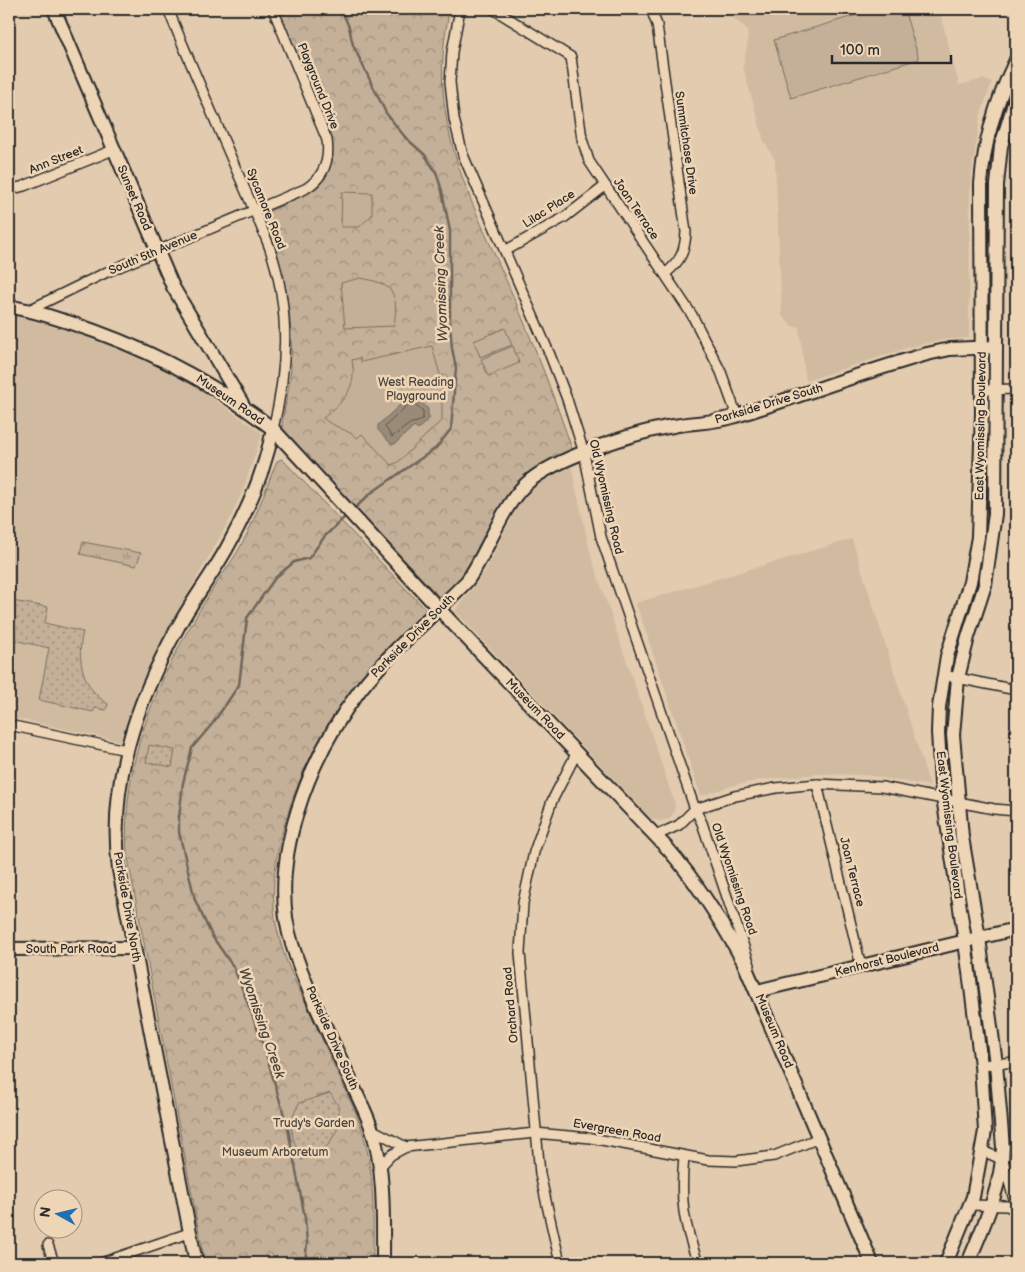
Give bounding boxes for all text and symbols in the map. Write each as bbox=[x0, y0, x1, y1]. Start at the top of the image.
scale bar bbox=[832, 32, 951, 64]
street label: Playground Drive bbox=[294, 41, 342, 131]
text: 100 m bbox=[840, 41, 880, 60]
street label: Summitchase Drive bbox=[671, 90, 701, 196]
street label: Ann Street bbox=[27, 142, 85, 178]
street label: Sunset Road bbox=[113, 163, 155, 233]
street label: Sycamore Road bbox=[243, 166, 289, 252]
street label: Joan Terrace bbox=[610, 175, 662, 243]
street label: Lilac Place bbox=[520, 187, 578, 231]
water label: Wyomissing Creek bbox=[430, 225, 452, 342]
street label: South 5th Avenue bbox=[106, 228, 200, 278]
street label: East Wyomissing Boulevard bbox=[972, 351, 990, 501]
street label: Museum Road bbox=[193, 372, 267, 428]
park label: West Reading Playground bbox=[378, 375, 454, 404]
street label: Parkside Drive South bbox=[713, 380, 825, 428]
street label: Old Wyomissing Road bbox=[585, 438, 627, 556]
street label: Parkside Drive South bbox=[368, 591, 458, 681]
street label: Museum Road bbox=[502, 675, 568, 743]
street label: East Wyomissing Boulevard bbox=[932, 750, 966, 900]
street label: Old Wyomissing Road bbox=[708, 821, 760, 937]
street label: Joan Terrace bbox=[836, 836, 868, 908]
street label: Parkside Drive North bbox=[110, 850, 144, 964]
street label: Kenhorst Boulevard bbox=[833, 940, 941, 980]
street label: South Park Road bbox=[26, 942, 116, 957]
water label: Wyomissing Creek bbox=[235, 965, 289, 1082]
street label: Orchard Road bbox=[500, 966, 522, 1044]
street label: Parkside Drive South bbox=[302, 984, 362, 1093]
street label: Museum Road bbox=[752, 992, 796, 1070]
park label: Trudy's Garden bbox=[273, 1116, 355, 1131]
street label: Evergreen Road bbox=[572, 1116, 662, 1146]
park label: Museum Arboretum bbox=[222, 1145, 328, 1160]
north arrow bbox=[32, 1190, 82, 1240]
text: N bbox=[36, 1206, 55, 1219]

